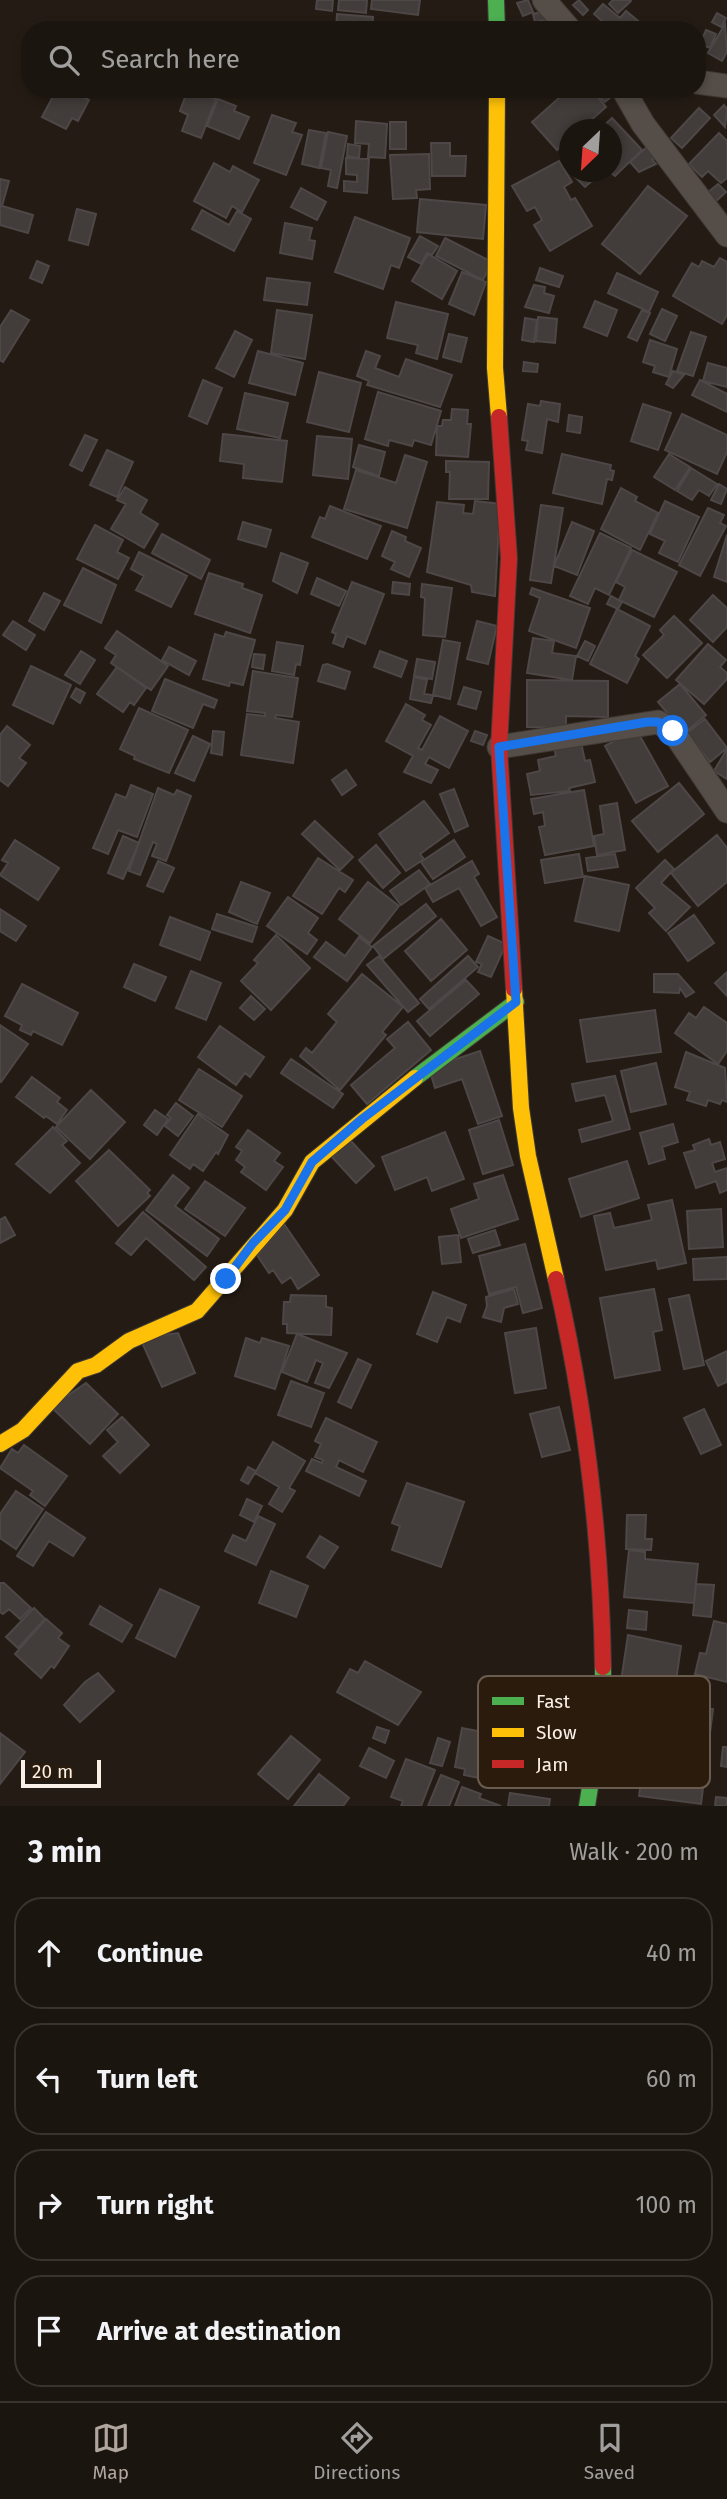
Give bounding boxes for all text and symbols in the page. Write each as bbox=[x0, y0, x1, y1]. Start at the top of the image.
search box bbox=[21, 21, 706, 98]
icon: search bbox=[45, 41, 83, 79]
text: Search here bbox=[101, 44, 240, 75]
north arrow bbox=[559, 119, 622, 182]
route start bbox=[657, 715, 688, 746]
route end bbox=[210, 1263, 241, 1294]
legend bbox=[478, 1676, 710, 1788]
text: Fast bbox=[536, 1690, 570, 1713]
text: Slow bbox=[536, 1721, 577, 1744]
text: Jam bbox=[536, 1753, 568, 1776]
scale bar bbox=[21, 1757, 102, 1789]
text: 20 m bbox=[32, 1760, 73, 1783]
text: 3 min bbox=[28, 1834, 102, 1870]
text: Walk · 200 m bbox=[569, 1838, 699, 1866]
icon: ahead bbox=[30, 1934, 68, 1972]
text: Continue bbox=[97, 1938, 203, 1969]
text: 40 m bbox=[646, 1939, 697, 1967]
icon: left bbox=[30, 2060, 68, 2098]
text: Turn left bbox=[97, 2064, 198, 2095]
text: 60 m bbox=[646, 2065, 697, 2093]
icon: right bbox=[30, 2186, 68, 2224]
text: Turn right bbox=[97, 2190, 214, 2221]
text: 100 m bbox=[636, 2191, 697, 2219]
icon: arrive bbox=[30, 2312, 68, 2350]
text: Arrive at destination bbox=[97, 2316, 341, 2347]
tab: Map bbox=[92, 2419, 130, 2484]
tab: Directions bbox=[313, 2419, 400, 2484]
tab: Saved bbox=[584, 2419, 635, 2484]

